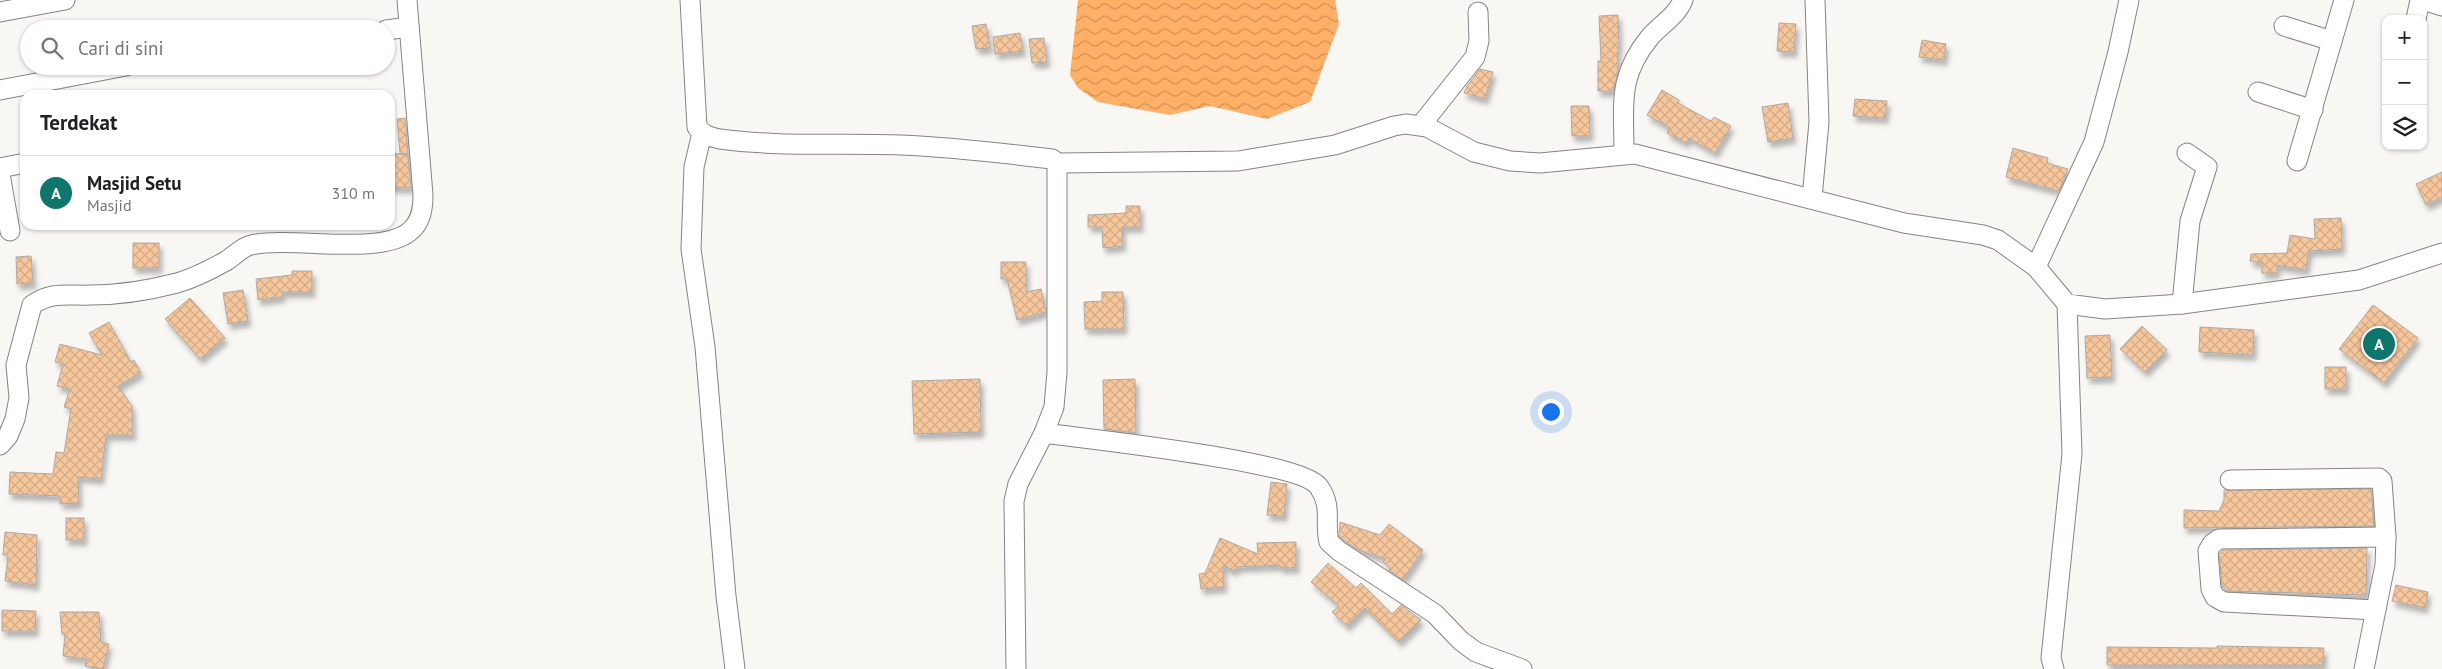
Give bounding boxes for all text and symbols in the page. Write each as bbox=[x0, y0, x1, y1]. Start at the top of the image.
map controls bbox=[2382, 15, 2427, 150]
button: + bbox=[2382, 15, 2427, 60]
search box bbox=[20, 20, 395, 75]
icon: search bbox=[38, 34, 66, 62]
text: Cari di sini bbox=[78, 36, 164, 60]
button: − bbox=[2382, 60, 2427, 105]
button: layers bbox=[2382, 105, 2427, 150]
text: Terdekat bbox=[40, 109, 117, 136]
text: Masjid Setu bbox=[87, 171, 181, 195]
text: A bbox=[51, 183, 61, 203]
text: 310 m bbox=[332, 183, 375, 203]
text: Masjid bbox=[87, 195, 132, 215]
pin: A bbox=[2363, 325, 2395, 363]
your location bbox=[1538, 399, 1564, 425]

